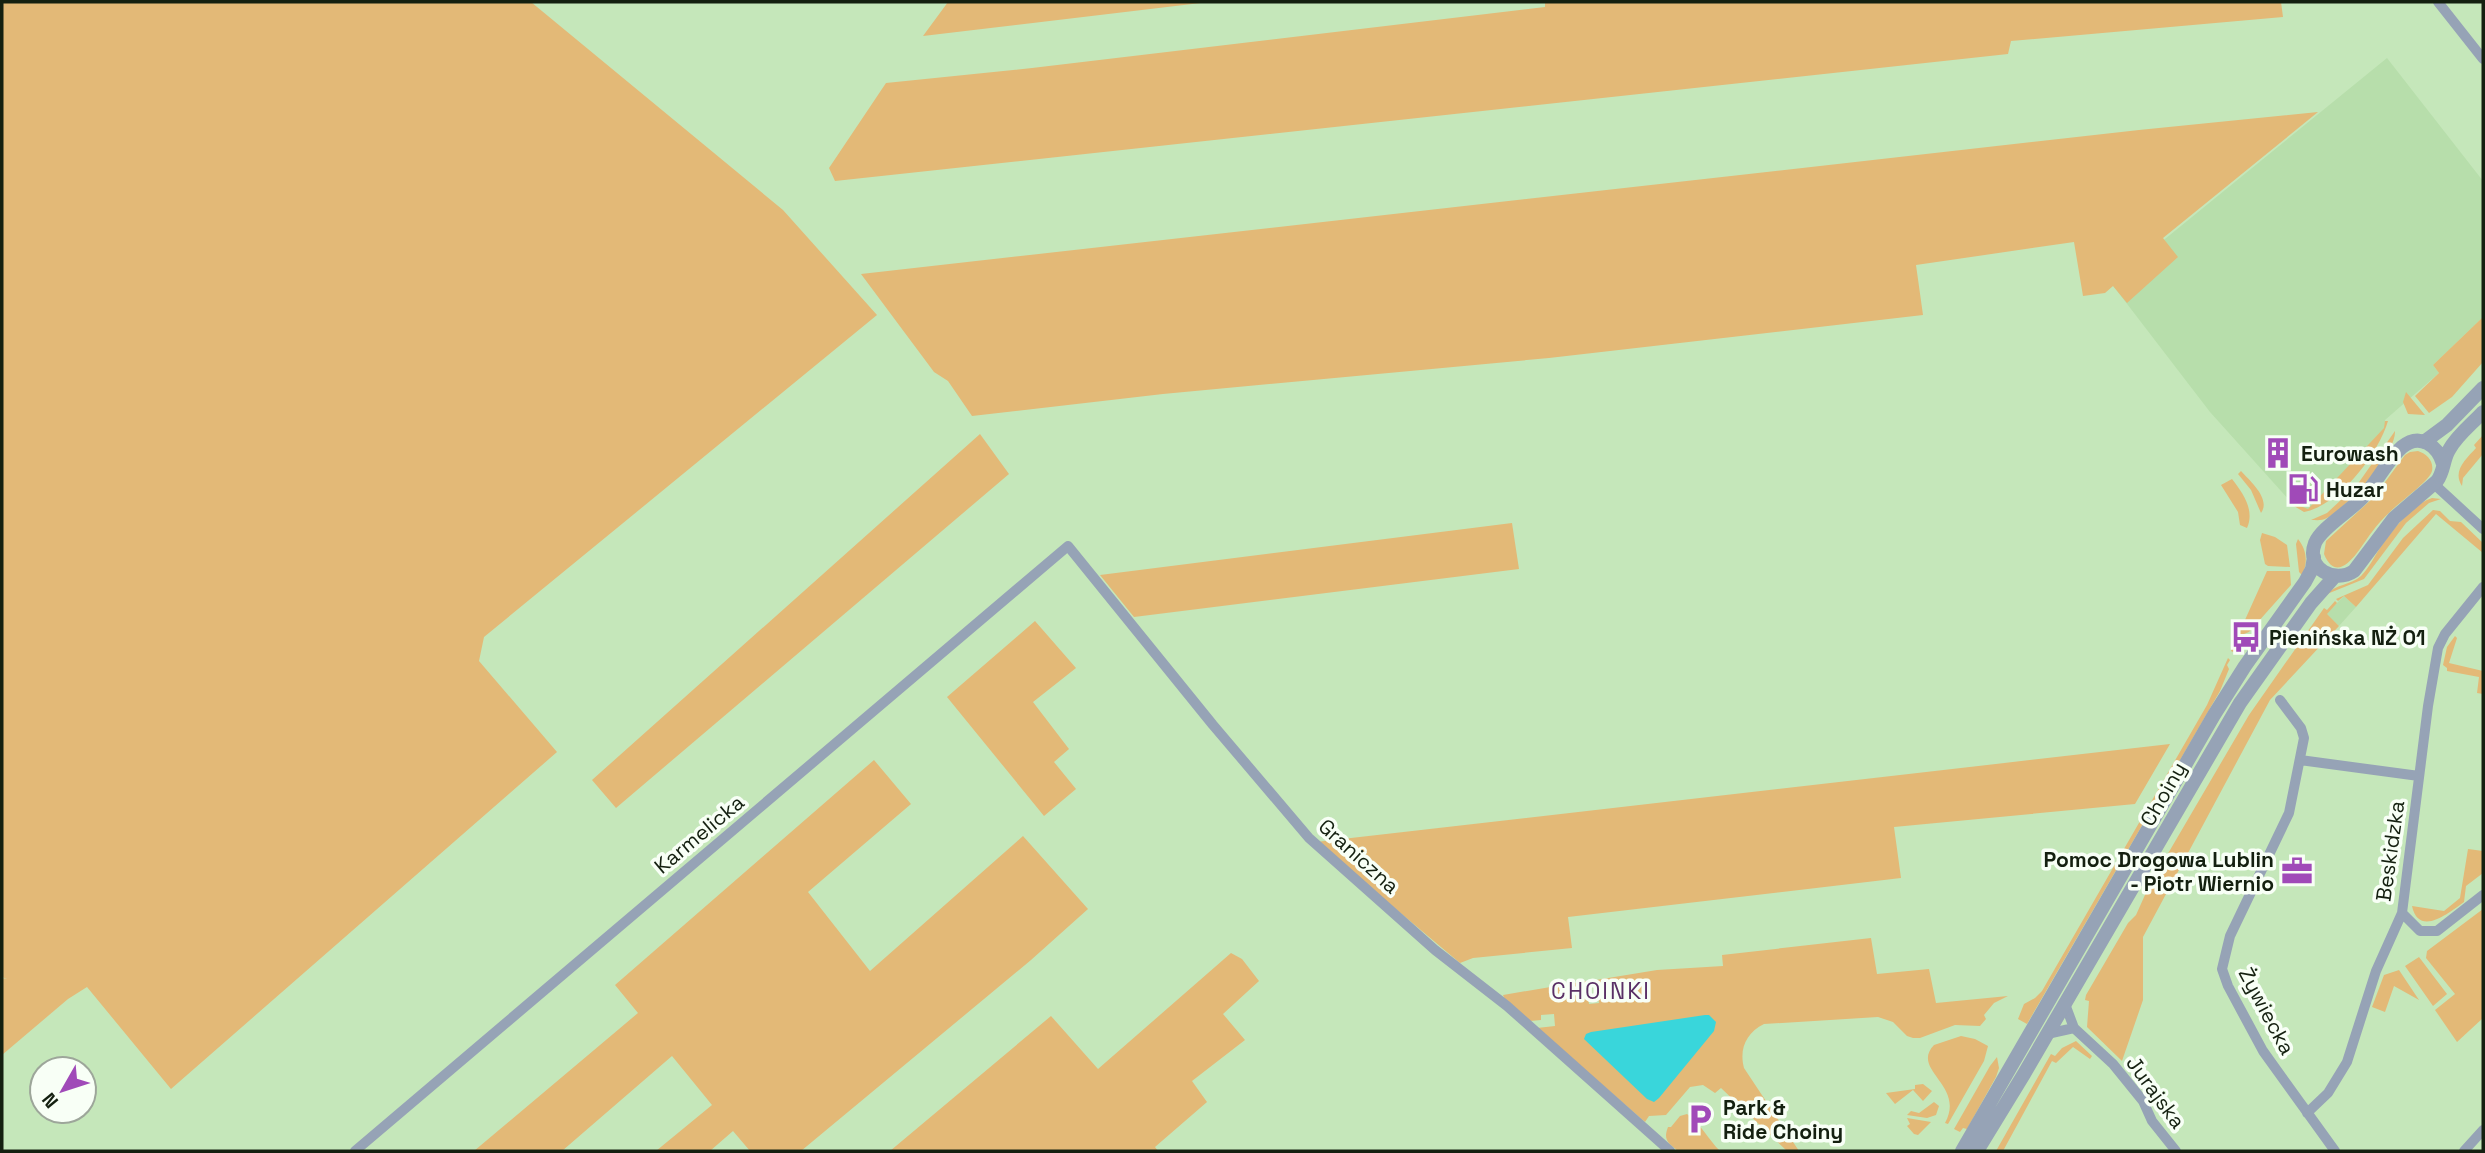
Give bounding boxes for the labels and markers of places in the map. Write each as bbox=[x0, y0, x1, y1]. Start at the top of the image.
building icon: Eurowash bbox=[2261, 436, 2295, 470]
place label: Eurowash bbox=[2301, 440, 2399, 467]
fuel station icon: Huzar bbox=[2286, 472, 2320, 506]
place label: Huzar bbox=[2326, 476, 2384, 503]
bus stop icon: Pienińska NŻ 01 bbox=[2229, 620, 2263, 654]
place label: Pienińska NŻ 01 bbox=[2269, 624, 2426, 651]
place label: Pomoc Drogowa Lublin - Piotr Wiernio bbox=[2044, 846, 2274, 897]
office icon: Pomoc Drogowa Lublin - Piotr Wiernio bbox=[2280, 854, 2314, 888]
place label: Park & Ride Choiny bbox=[1723, 1094, 1843, 1145]
parking icon: Park & Ride Choiny bbox=[1683, 1102, 1717, 1136]

